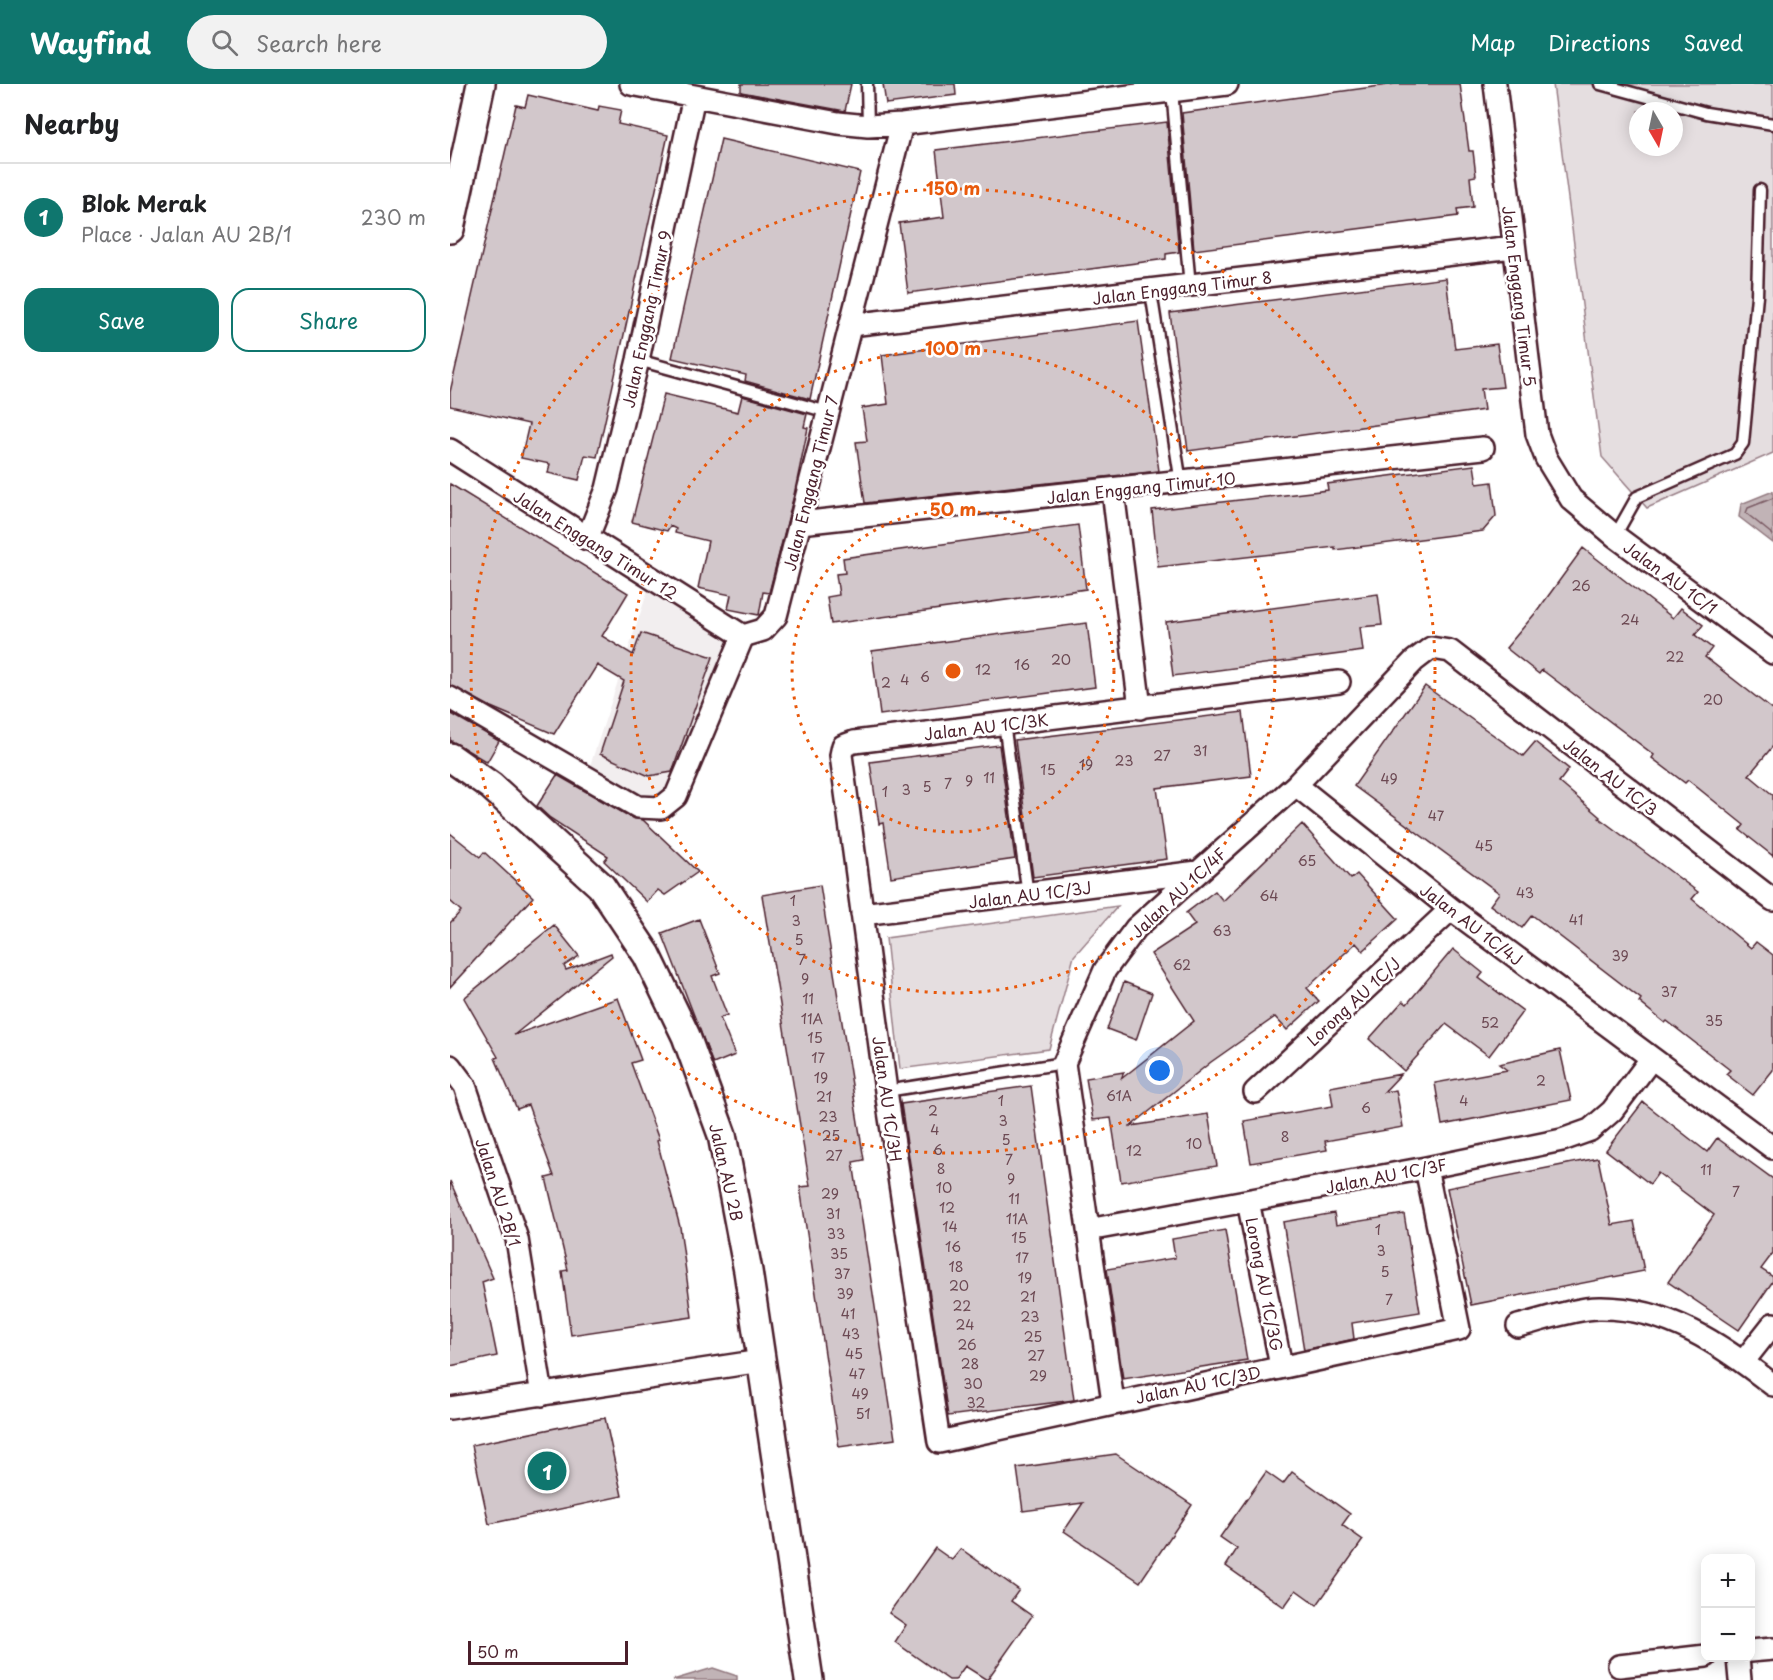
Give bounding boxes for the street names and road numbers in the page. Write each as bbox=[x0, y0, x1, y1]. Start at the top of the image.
street label: Jalan Enggang Timur 5 bbox=[1497, 204, 1543, 388]
street label: Jalan Enggang Timur 9 bbox=[615, 228, 677, 410]
street label: Jalan Enggang Timur 8 bbox=[1091, 264, 1273, 310]
street label: Jalan Enggang Timur 7 bbox=[777, 393, 843, 573]
street label: Jalan Enggang Timur 10 bbox=[1045, 465, 1237, 509]
street label: Jalan Enggang Timur 12 bbox=[509, 484, 683, 604]
street label: Jalan AU 1C/1 bbox=[1619, 535, 1723, 619]
street label: Jalan AU 1C/3K bbox=[922, 706, 1050, 746]
street label: Jalan AU 1C/3 bbox=[1559, 731, 1663, 821]
street label: Jalan AU 1C/4F bbox=[1125, 841, 1231, 943]
street label: Jalan AU 1C/3J bbox=[967, 875, 1093, 913]
street label: Jalan AU 1C/4J bbox=[1416, 877, 1528, 971]
street label: Lorong AU 1C/J bbox=[1301, 951, 1405, 1051]
street label: Jalan AU 1C/3H bbox=[867, 1035, 909, 1163]
street label: Jalan AU 2B bbox=[704, 1121, 750, 1223]
street label: Jalan AU 2B/1 bbox=[470, 1135, 528, 1249]
street label: Jalan AU 1C/3F bbox=[1323, 1151, 1449, 1199]
street label: Lorong AU 1C/3G bbox=[1240, 1215, 1290, 1353]
street label: Jalan AU 1C/3D bbox=[1133, 1359, 1263, 1409]

